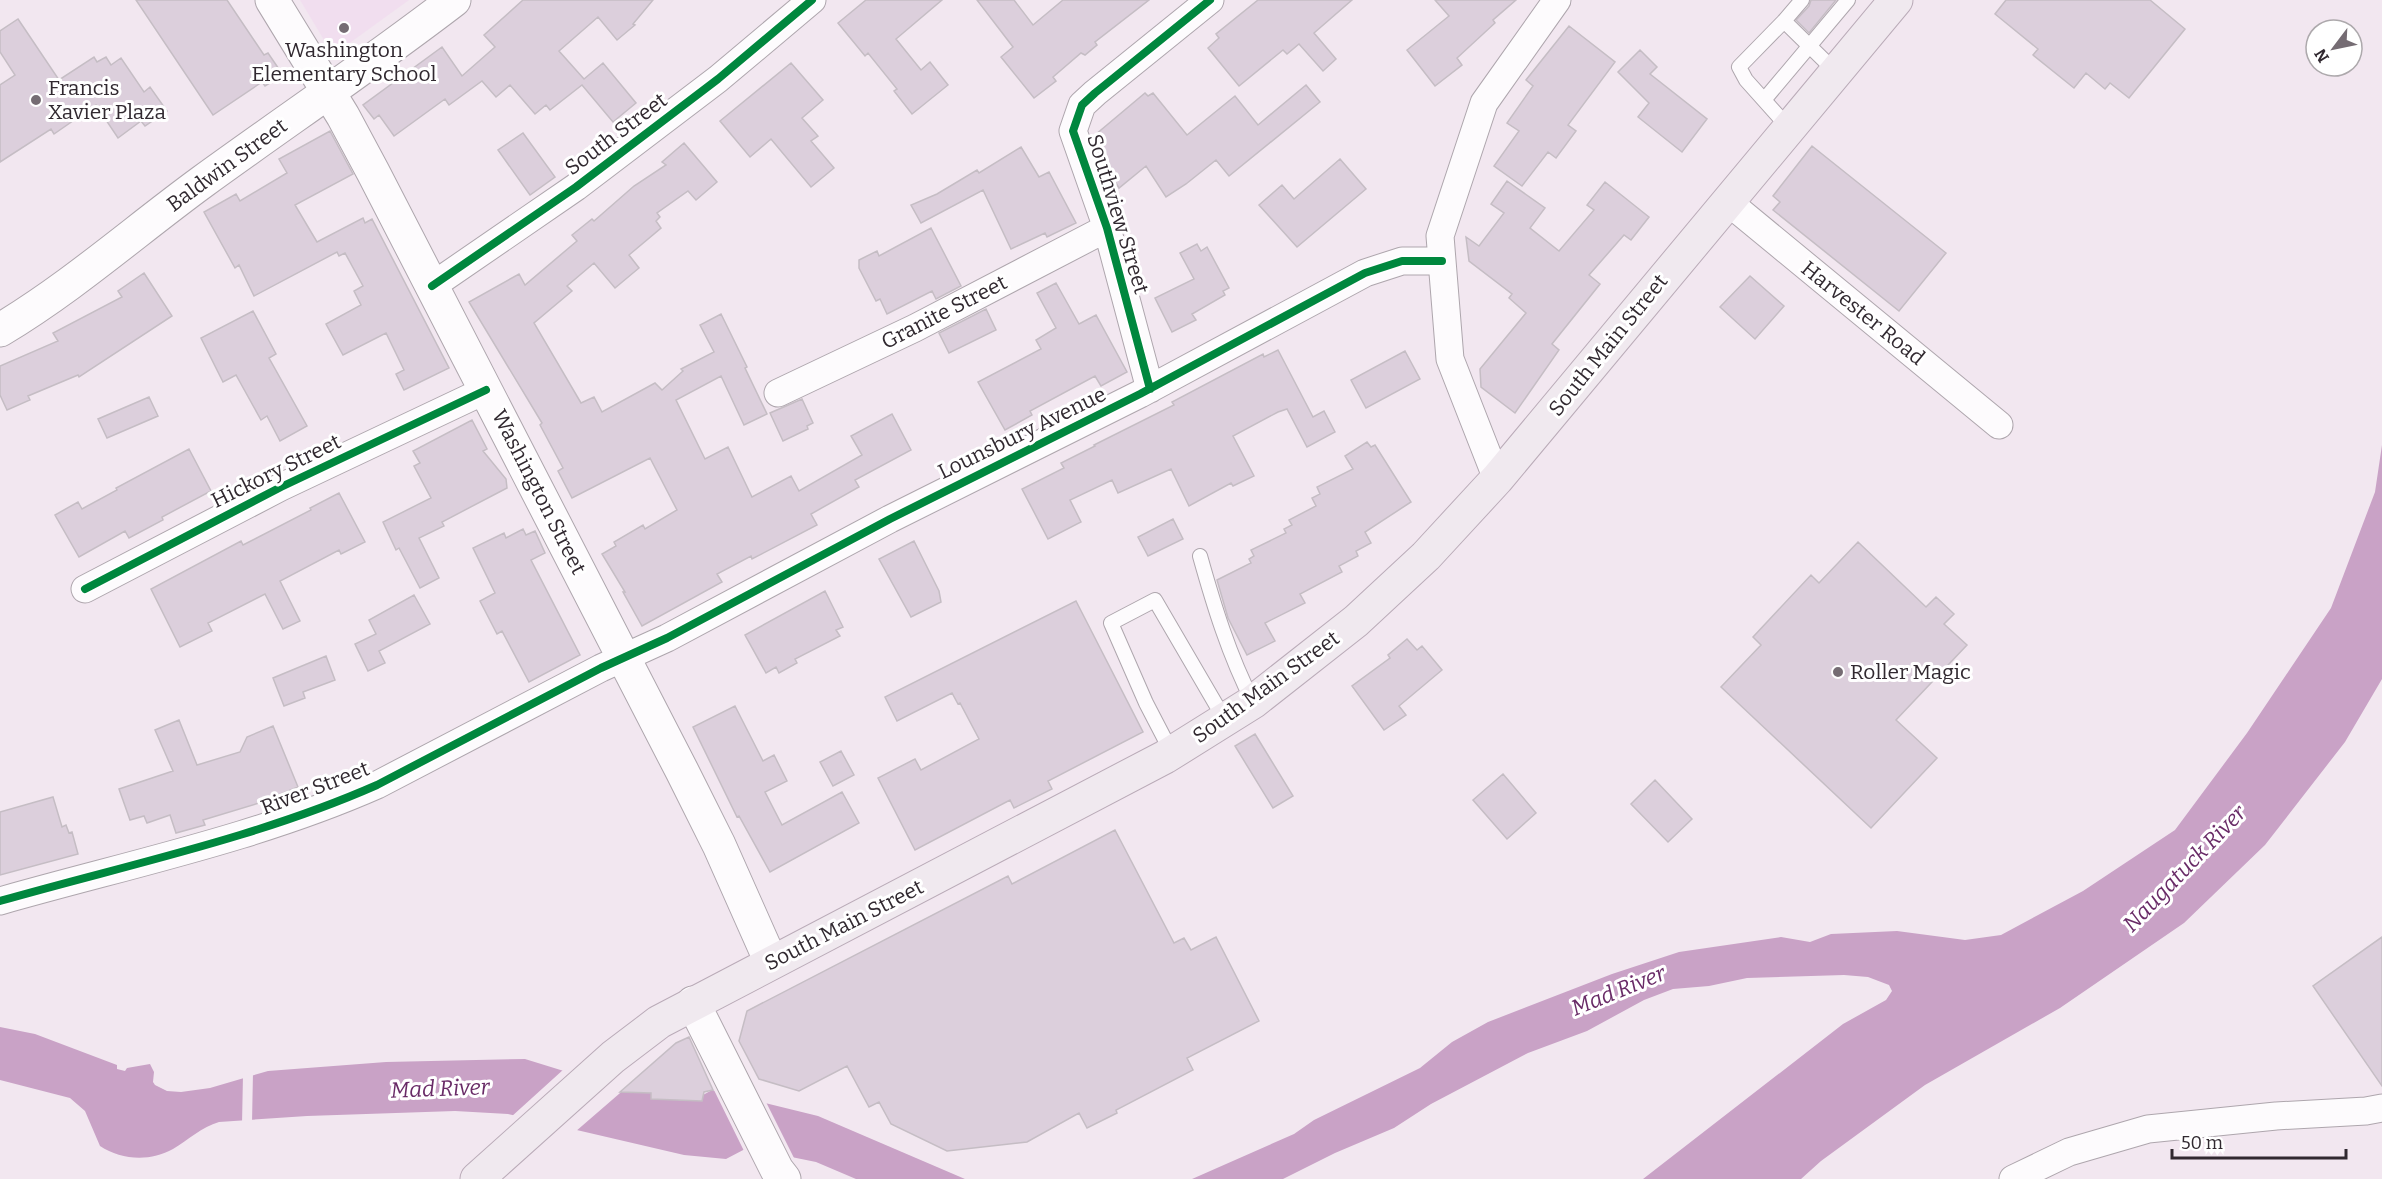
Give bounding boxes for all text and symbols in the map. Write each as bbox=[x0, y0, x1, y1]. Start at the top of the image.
north arrow bbox=[2304, 18, 2364, 78]
marker: Washington Elementary School bbox=[337, 21, 351, 35]
place label: Washington Elementary School bbox=[251, 37, 437, 87]
text: N bbox=[2310, 45, 2333, 66]
place label: Francis Xavier Plaza bbox=[48, 75, 166, 125]
street label: South Street bbox=[560, 87, 673, 181]
marker: Francis Xavier Plaza bbox=[29, 93, 43, 107]
street label: Baldwin Street bbox=[162, 112, 293, 217]
street label: Southview Street bbox=[1081, 131, 1155, 298]
street label: Harvester Road bbox=[1796, 255, 1930, 371]
street label: Granite Street bbox=[877, 269, 1011, 355]
street label: South Main Street bbox=[1543, 269, 1673, 421]
street label: Lounsbury Avenue bbox=[934, 381, 1110, 485]
street label: Washington Street bbox=[486, 405, 592, 579]
street label: Hickory Street bbox=[207, 428, 345, 514]
street label: South Main Street bbox=[1188, 625, 1345, 749]
place label: Roller Magic bbox=[1850, 659, 1971, 685]
marker: Roller Magic bbox=[1831, 665, 1845, 679]
street label: River Street bbox=[257, 755, 373, 821]
water label: Naugatuck River bbox=[2117, 799, 2252, 937]
street label: South Main Street bbox=[760, 874, 928, 976]
water label: Mad River bbox=[1567, 959, 1670, 1022]
water label: Mad River bbox=[390, 1073, 491, 1104]
scale bar bbox=[2172, 1122, 2346, 1160]
text: 50 m bbox=[2181, 1132, 2223, 1154]

